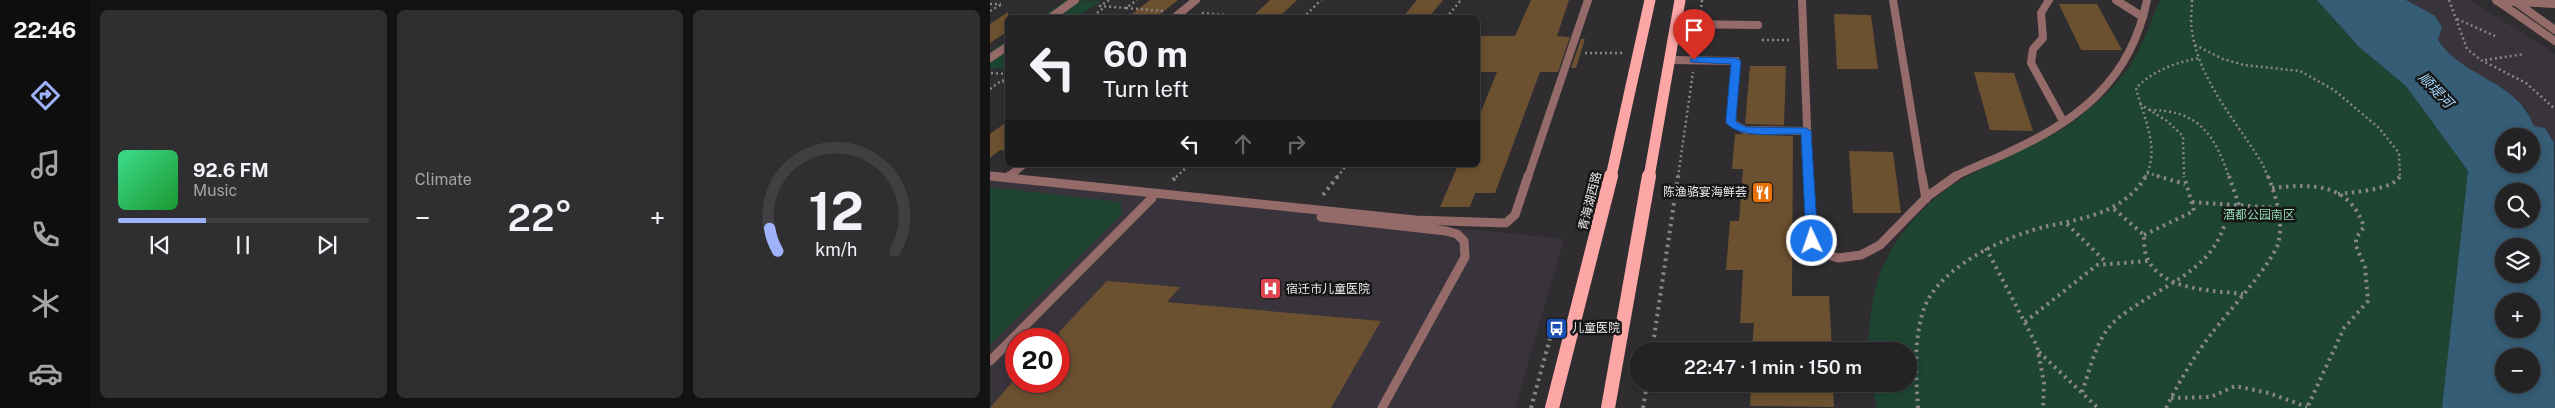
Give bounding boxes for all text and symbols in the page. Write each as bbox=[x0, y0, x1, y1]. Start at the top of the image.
pin bbox=[1673, 9, 1715, 60]
icon: arrive bbox=[1680, 16, 1708, 44]
text: 22:46 bbox=[14, 17, 76, 43]
text: 60 m bbox=[1103, 34, 1188, 75]
icon: left bbox=[1020, 35, 1085, 100]
water label: 顺堤河 bbox=[2416, 69, 2458, 113]
text: Turn left bbox=[1103, 76, 1189, 102]
icon: directions bbox=[28, 78, 63, 113]
map controls bbox=[2495, 128, 2540, 393]
button: sound bbox=[2495, 128, 2540, 173]
icon: left bbox=[1176, 130, 1204, 158]
icon: ahead bbox=[1229, 130, 1257, 158]
icon: right bbox=[1282, 130, 1310, 158]
icon: music bbox=[28, 147, 63, 182]
text: 92.6 FM bbox=[193, 159, 269, 181]
text: Climate bbox=[415, 170, 472, 189]
street label: 青海湖西路 bbox=[1576, 170, 1604, 232]
restaurant icon: 陈渔骆宴海鲜荟 bbox=[1751, 180, 1775, 204]
text: Music bbox=[193, 181, 237, 200]
text: 12 bbox=[809, 181, 864, 242]
button: search bbox=[2495, 183, 2540, 228]
place label: 陈渔骆宴海鲜荟 bbox=[1663, 185, 1747, 199]
text: 22° bbox=[508, 195, 572, 240]
text: − bbox=[415, 201, 430, 234]
text: + bbox=[650, 201, 665, 234]
park label: 酒都公园南区 bbox=[2223, 208, 2295, 222]
position arrow bbox=[1785, 214, 1837, 266]
icon: phone bbox=[28, 217, 63, 252]
icon: previous bbox=[146, 231, 174, 259]
icon: pause bbox=[229, 231, 257, 259]
icon: next bbox=[313, 231, 341, 259]
button: layers bbox=[2495, 238, 2540, 283]
text: km/h bbox=[816, 239, 858, 260]
hospital icon: 宿迁市儿童医院 bbox=[1258, 277, 1282, 301]
place label: 宿迁市儿童医院 bbox=[1286, 282, 1370, 296]
icon: climate bbox=[28, 286, 63, 321]
button: + bbox=[2495, 293, 2540, 338]
bus stop icon: 儿童医院 bbox=[1544, 316, 1568, 340]
place label: 儿童医院 bbox=[1572, 321, 1620, 335]
speed limit sign: 20 bbox=[1005, 328, 1070, 393]
button: − bbox=[2495, 348, 2540, 393]
icon: car bbox=[28, 356, 63, 391]
text: 22:47 · 1 min · 150 m bbox=[1684, 356, 1862, 378]

